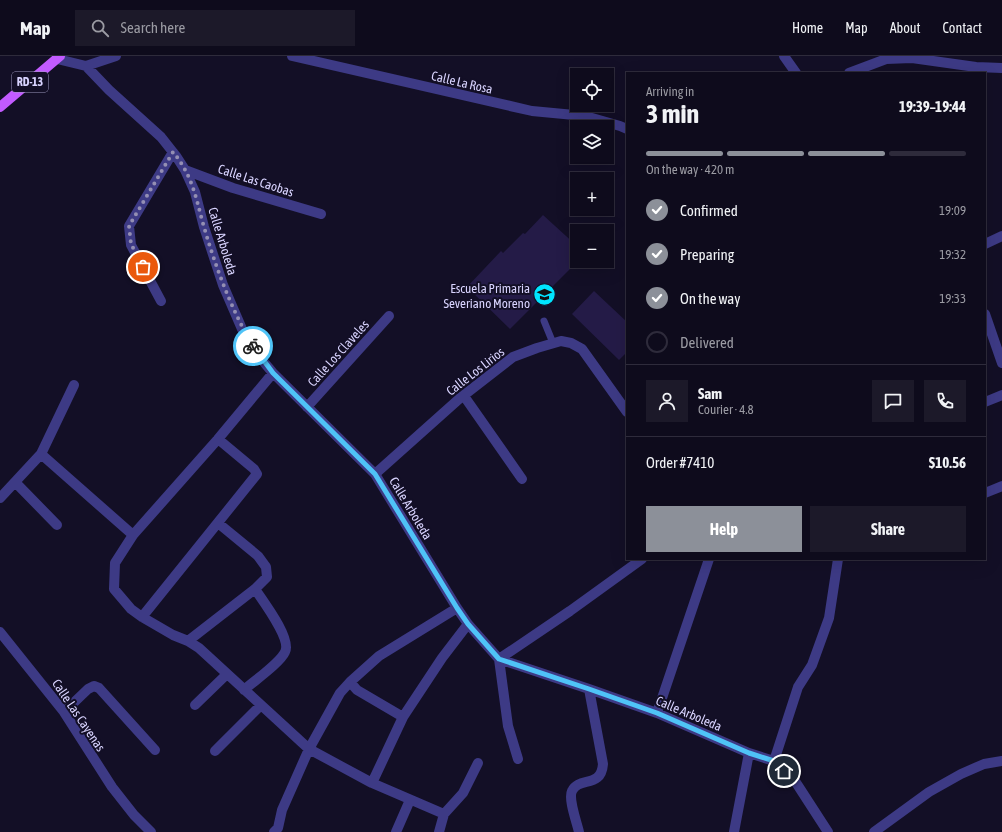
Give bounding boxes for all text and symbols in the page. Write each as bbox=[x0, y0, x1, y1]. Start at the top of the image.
search box bbox=[75, 10, 355, 46]
text: Map bbox=[20, 17, 51, 39]
icon: search bbox=[89, 17, 111, 39]
text: Search here bbox=[121, 19, 185, 36]
text: Home bbox=[792, 20, 823, 36]
text: Map bbox=[845, 20, 868, 36]
text: About bbox=[890, 20, 921, 36]
text: Contact bbox=[943, 20, 982, 36]
street label: Calle La Rosa bbox=[430, 68, 494, 97]
map controls bbox=[570, 68, 614, 268]
button: locate bbox=[570, 68, 614, 112]
road number: RD-13 bbox=[12, 72, 48, 92]
text: Arriving in bbox=[646, 84, 694, 99]
text: 19:39–19:44 bbox=[899, 98, 966, 115]
text: 3 min bbox=[646, 99, 699, 129]
button: layers bbox=[570, 120, 614, 164]
street label: Calle Las Caobas bbox=[216, 161, 296, 200]
text: On the way · 420 m bbox=[646, 162, 734, 177]
button: + bbox=[570, 172, 614, 216]
icon: check bbox=[646, 199, 668, 221]
text: Confirmed bbox=[680, 202, 738, 219]
text: 19:09 bbox=[939, 203, 966, 218]
street label: Calle Arboleda bbox=[205, 205, 240, 277]
button: − bbox=[570, 224, 614, 268]
icon: check bbox=[646, 243, 668, 265]
text: Preparing bbox=[680, 246, 734, 263]
text: 19:32 bbox=[939, 247, 966, 262]
pin bbox=[126, 250, 160, 284]
icon: bag bbox=[132, 256, 154, 278]
place label: Escuela Primaria Severiano Moreno bbox=[444, 281, 530, 311]
school or university icon: Escuela Primaria Severiano Moreno bbox=[532, 282, 558, 308]
icon: check bbox=[646, 287, 668, 309]
text: On the way bbox=[680, 290, 741, 307]
text: 19:33 bbox=[939, 291, 966, 306]
street label: Calle Los Claveles bbox=[305, 317, 372, 390]
courier bbox=[233, 326, 273, 366]
text: Delivered bbox=[680, 334, 734, 351]
icon: bike bbox=[242, 335, 264, 357]
street label: Calle Los Lirios bbox=[443, 344, 508, 399]
button: person bbox=[646, 380, 688, 422]
button: chat bbox=[872, 380, 914, 422]
button: phone bbox=[924, 380, 966, 422]
text: Sam bbox=[698, 385, 722, 402]
text: Courier · 4.8 bbox=[698, 402, 754, 417]
text: Order #7410 bbox=[646, 454, 714, 471]
text: $10.56 bbox=[929, 454, 966, 471]
street label: Calle Arboleda bbox=[386, 474, 435, 542]
button: Help bbox=[646, 506, 802, 552]
button: Share bbox=[810, 506, 966, 552]
street label: Calle Las Cayenas bbox=[49, 676, 108, 755]
street label: Calle Arboleda bbox=[654, 693, 724, 734]
pin bbox=[767, 754, 801, 788]
icon: home bbox=[773, 760, 795, 782]

